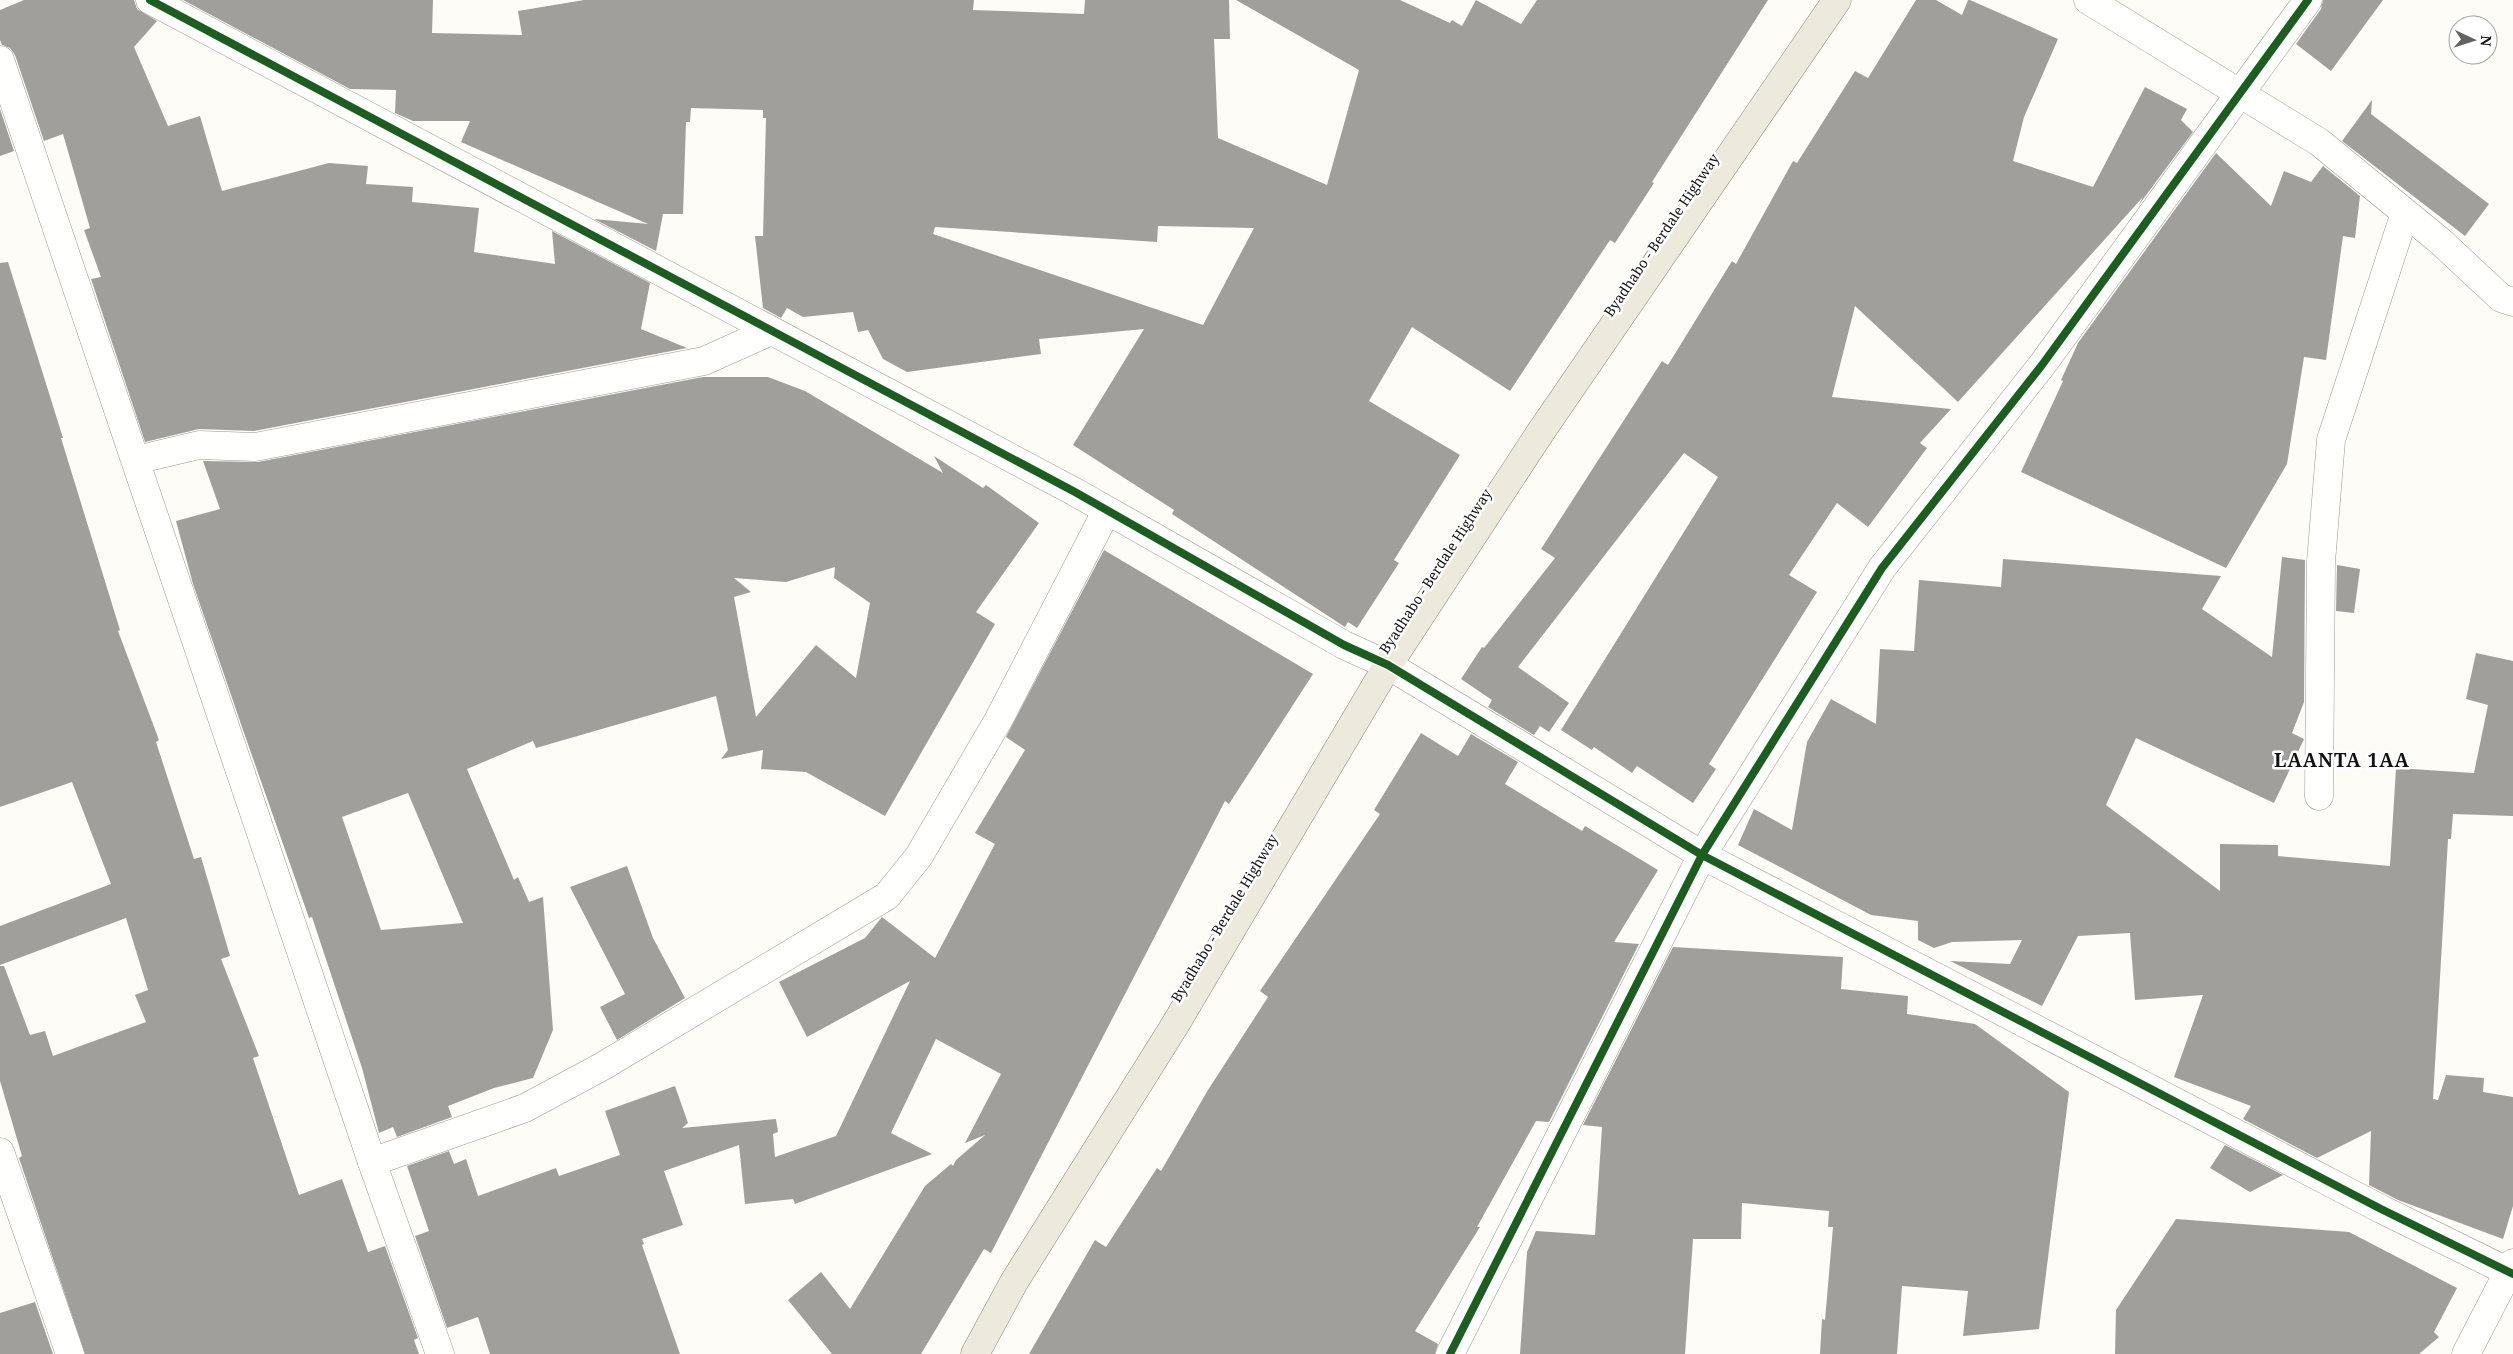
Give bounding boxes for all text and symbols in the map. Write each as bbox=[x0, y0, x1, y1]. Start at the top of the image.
north arrow bbox=[2448, 15, 2498, 65]
text: N bbox=[2477, 35, 2496, 47]
street label: Byadhabo - Berdale Highway bbox=[1599, 150, 1723, 320]
street label: Byadhabo - Berdale Highway bbox=[1374, 485, 1496, 657]
district label: LAANTA 1AA bbox=[2274, 747, 2410, 773]
street label: Byadhabo - Berdale Highway bbox=[1166, 830, 1282, 1006]

